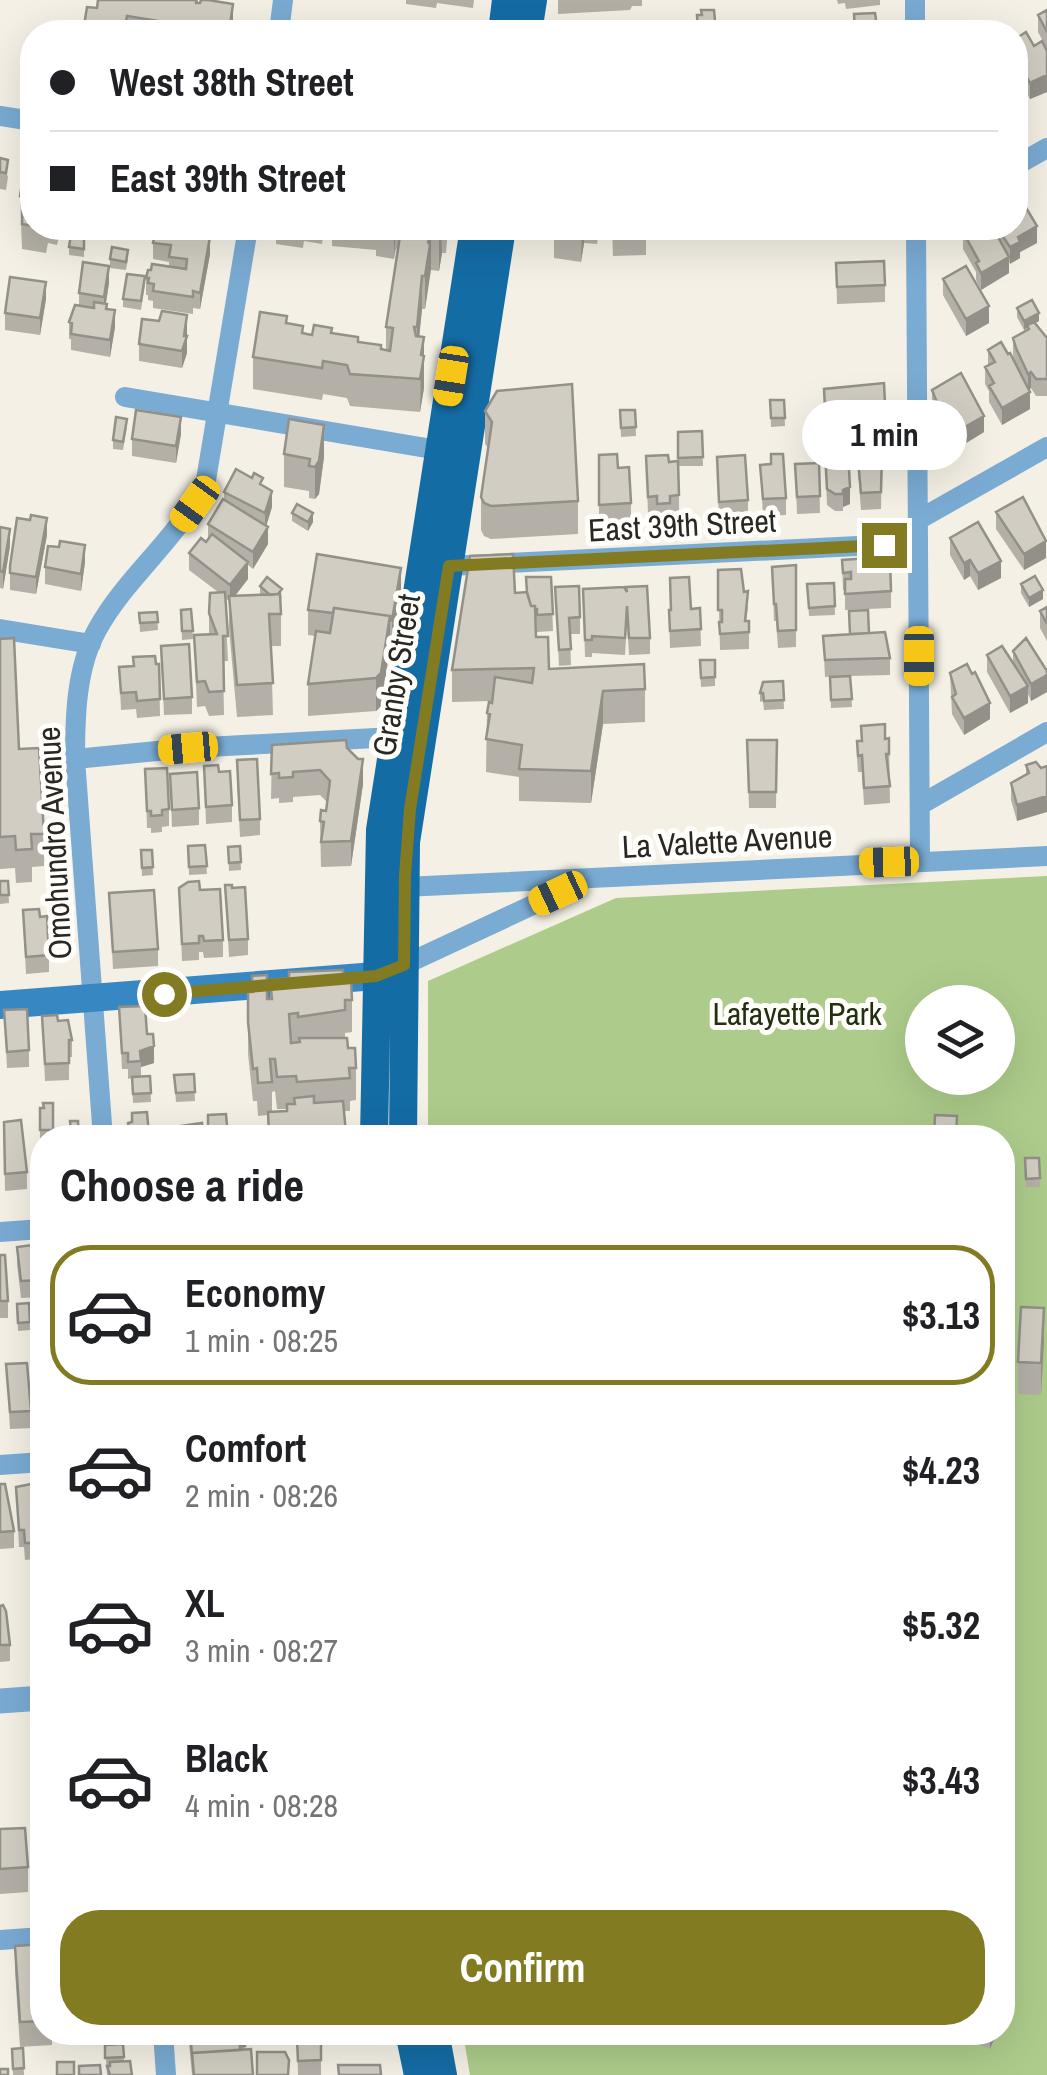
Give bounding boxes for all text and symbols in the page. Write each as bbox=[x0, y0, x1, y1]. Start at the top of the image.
text: West 38th Street bbox=[110, 57, 354, 108]
text: East 39th Street bbox=[110, 153, 346, 204]
car bbox=[431, 344, 471, 408]
callout: 1 min bbox=[802, 400, 966, 470]
text: 1 min bbox=[850, 413, 919, 456]
car bbox=[165, 471, 225, 537]
street label: East 39th Street bbox=[587, 499, 777, 551]
route end bbox=[862, 523, 907, 568]
street label: Granby Street bbox=[362, 591, 430, 759]
car bbox=[904, 626, 934, 686]
street label: Omohundro Avenue bbox=[26, 726, 82, 960]
car bbox=[157, 730, 219, 766]
street label: La Valette Avenue bbox=[621, 814, 833, 868]
car bbox=[858, 846, 920, 878]
car bbox=[524, 867, 592, 919]
route start bbox=[142, 972, 187, 1017]
map controls bbox=[905, 985, 1015, 1095]
button: layers bbox=[905, 985, 1015, 1095]
park label: Lafayette Park bbox=[712, 992, 882, 1035]
text: Choose a ride bbox=[60, 1154, 304, 1215]
text: Economy bbox=[185, 1268, 325, 1319]
icon: car bbox=[65, 1270, 155, 1360]
text: $3.13 bbox=[902, 1290, 980, 1341]
text: 1 min · 08:25 bbox=[185, 1319, 338, 1362]
text: Comfort bbox=[185, 1423, 306, 1474]
icon: car bbox=[65, 1425, 155, 1515]
text: $4.23 bbox=[902, 1445, 980, 1496]
text: 2 min · 08:26 bbox=[185, 1474, 338, 1517]
text: XL bbox=[185, 1578, 225, 1629]
icon: car bbox=[65, 1580, 155, 1670]
text: $5.32 bbox=[902, 1600, 980, 1651]
text: 3 min · 08:27 bbox=[185, 1629, 338, 1672]
text: Black bbox=[185, 1733, 268, 1784]
icon: car bbox=[65, 1735, 155, 1825]
text: $3.43 bbox=[902, 1755, 980, 1806]
text: 4 min · 08:28 bbox=[185, 1784, 338, 1827]
button: Confirm bbox=[60, 1910, 985, 2025]

